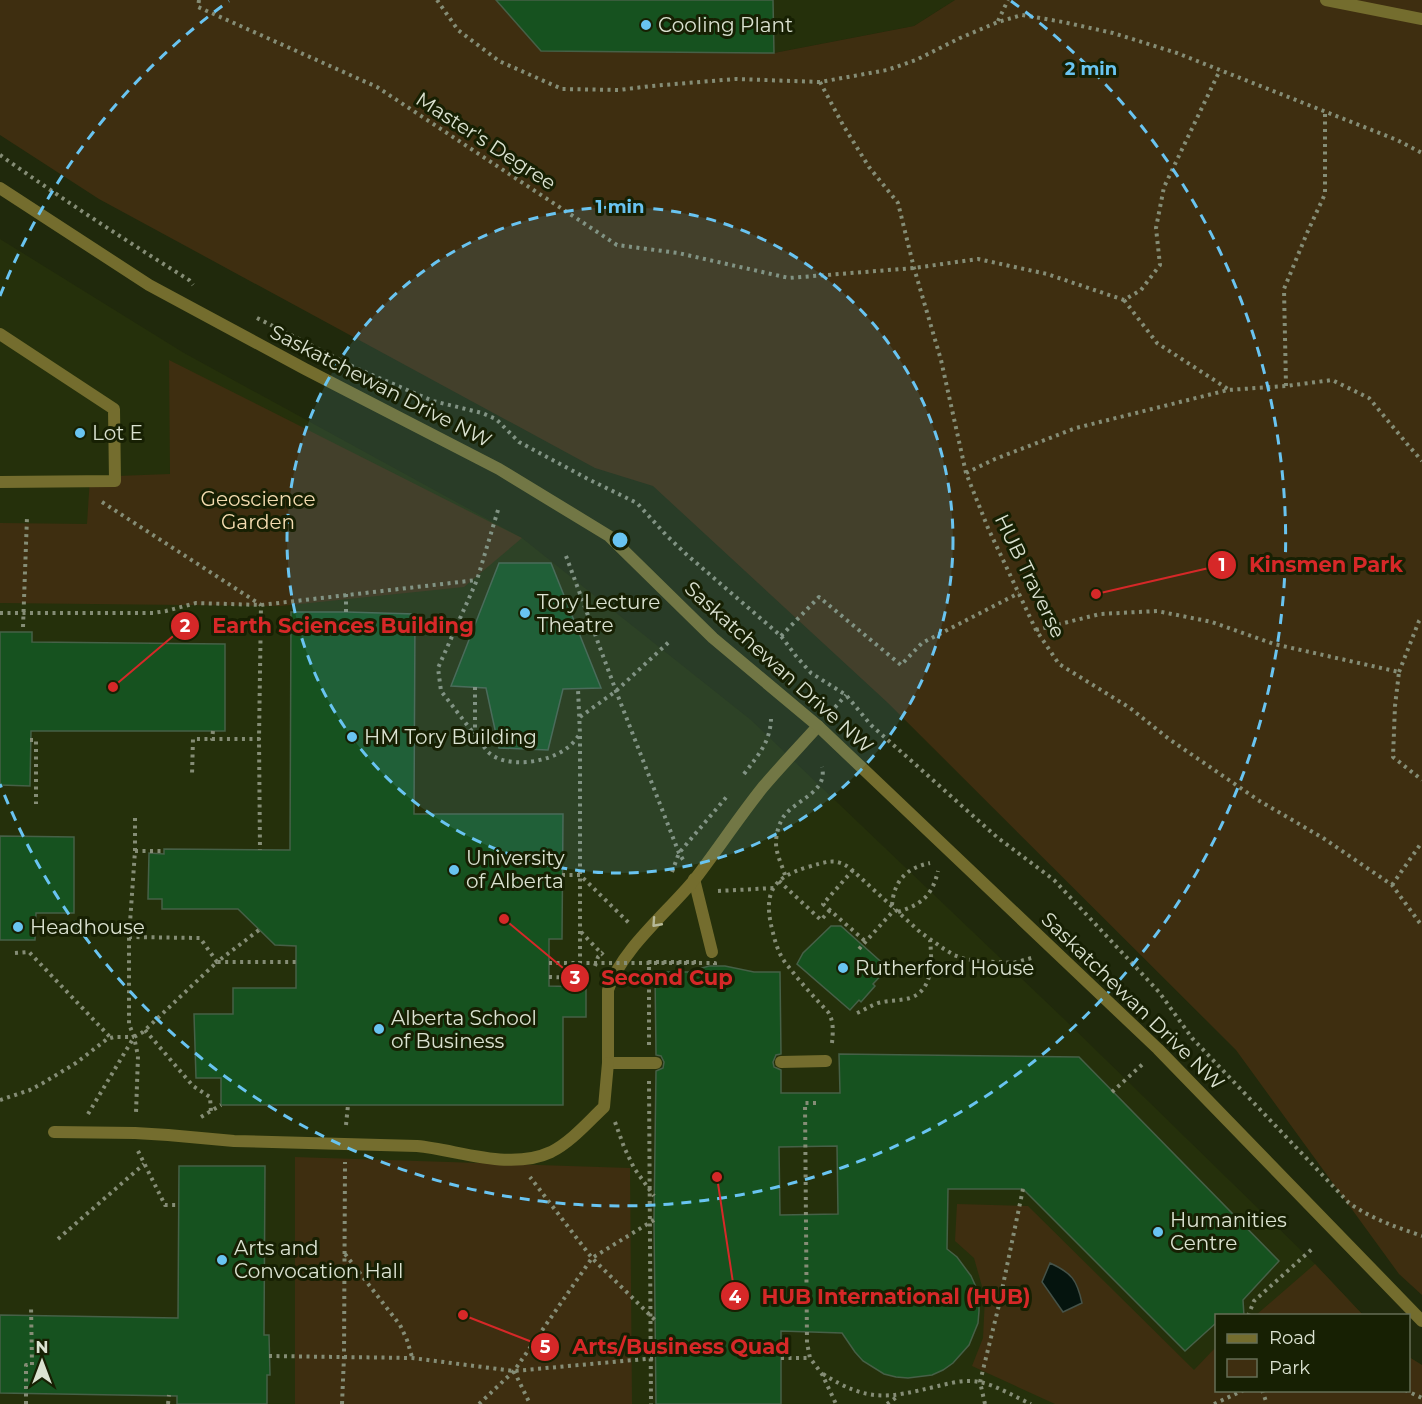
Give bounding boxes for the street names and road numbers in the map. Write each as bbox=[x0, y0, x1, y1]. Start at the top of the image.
street label: Master's Degree bbox=[412, 87, 560, 195]
street label: Saskatchewan Drive NW bbox=[266, 320, 496, 452]
street label: HUB Traverse bbox=[990, 510, 1070, 642]
street label: Saskatchewan Drive NW bbox=[680, 576, 878, 758]
street label: Saskatchewan Drive NW bbox=[1036, 907, 1230, 1095]

